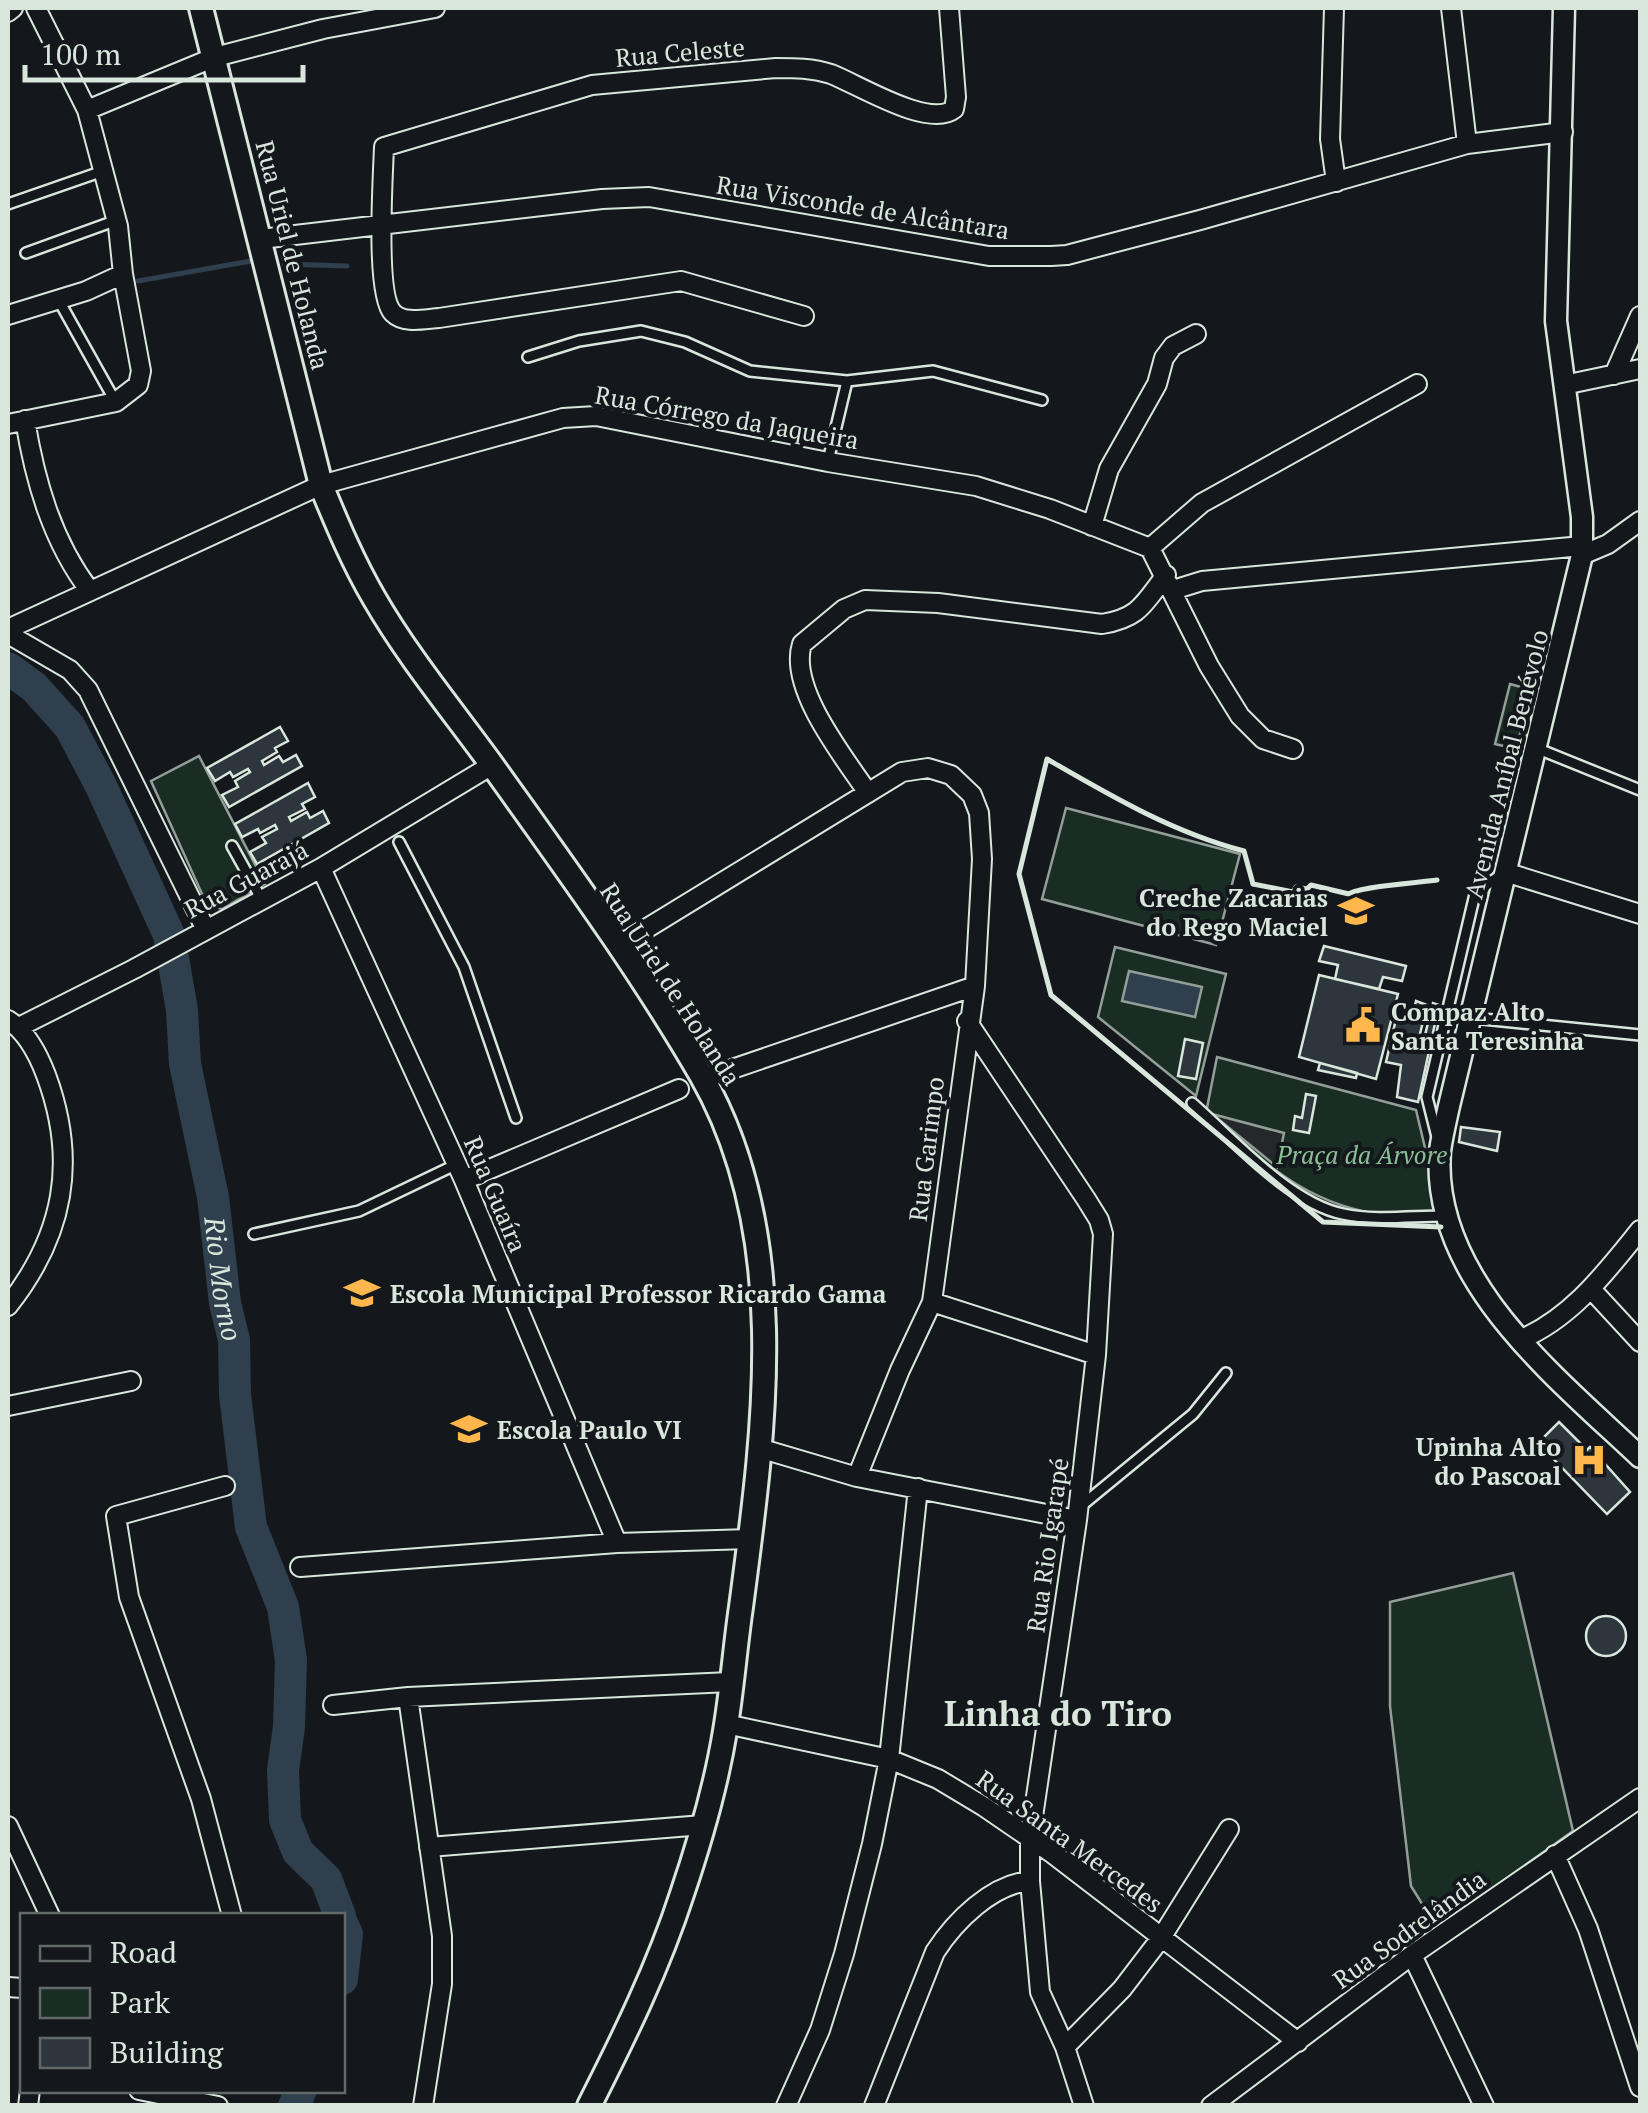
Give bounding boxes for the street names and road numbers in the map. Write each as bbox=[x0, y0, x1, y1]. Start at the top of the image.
street label: Rua Celeste bbox=[614, 30, 746, 74]
street label: Rua Uriel de Holanda bbox=[249, 137, 338, 373]
street label: Rua Visconde de Alcântara bbox=[714, 168, 1012, 247]
street label: Rua Córrego da Jaqueira bbox=[593, 378, 862, 457]
street label: Avenida Aníbal Benévolo bbox=[1457, 626, 1555, 902]
street label: Rua Guarajá bbox=[179, 833, 314, 925]
street label: Rua Uriel de Holanda bbox=[593, 876, 749, 1092]
street label: Rua Garimpo bbox=[901, 1075, 951, 1223]
street label: Rua Guaíra bbox=[457, 1131, 535, 1257]
street label: Rua Rio Igarapé bbox=[1018, 1456, 1076, 1634]
street label: Rua Santa Mercedes bbox=[970, 1762, 1170, 1920]
street label: Rua Sodrelândia bbox=[1326, 1862, 1492, 1996]

